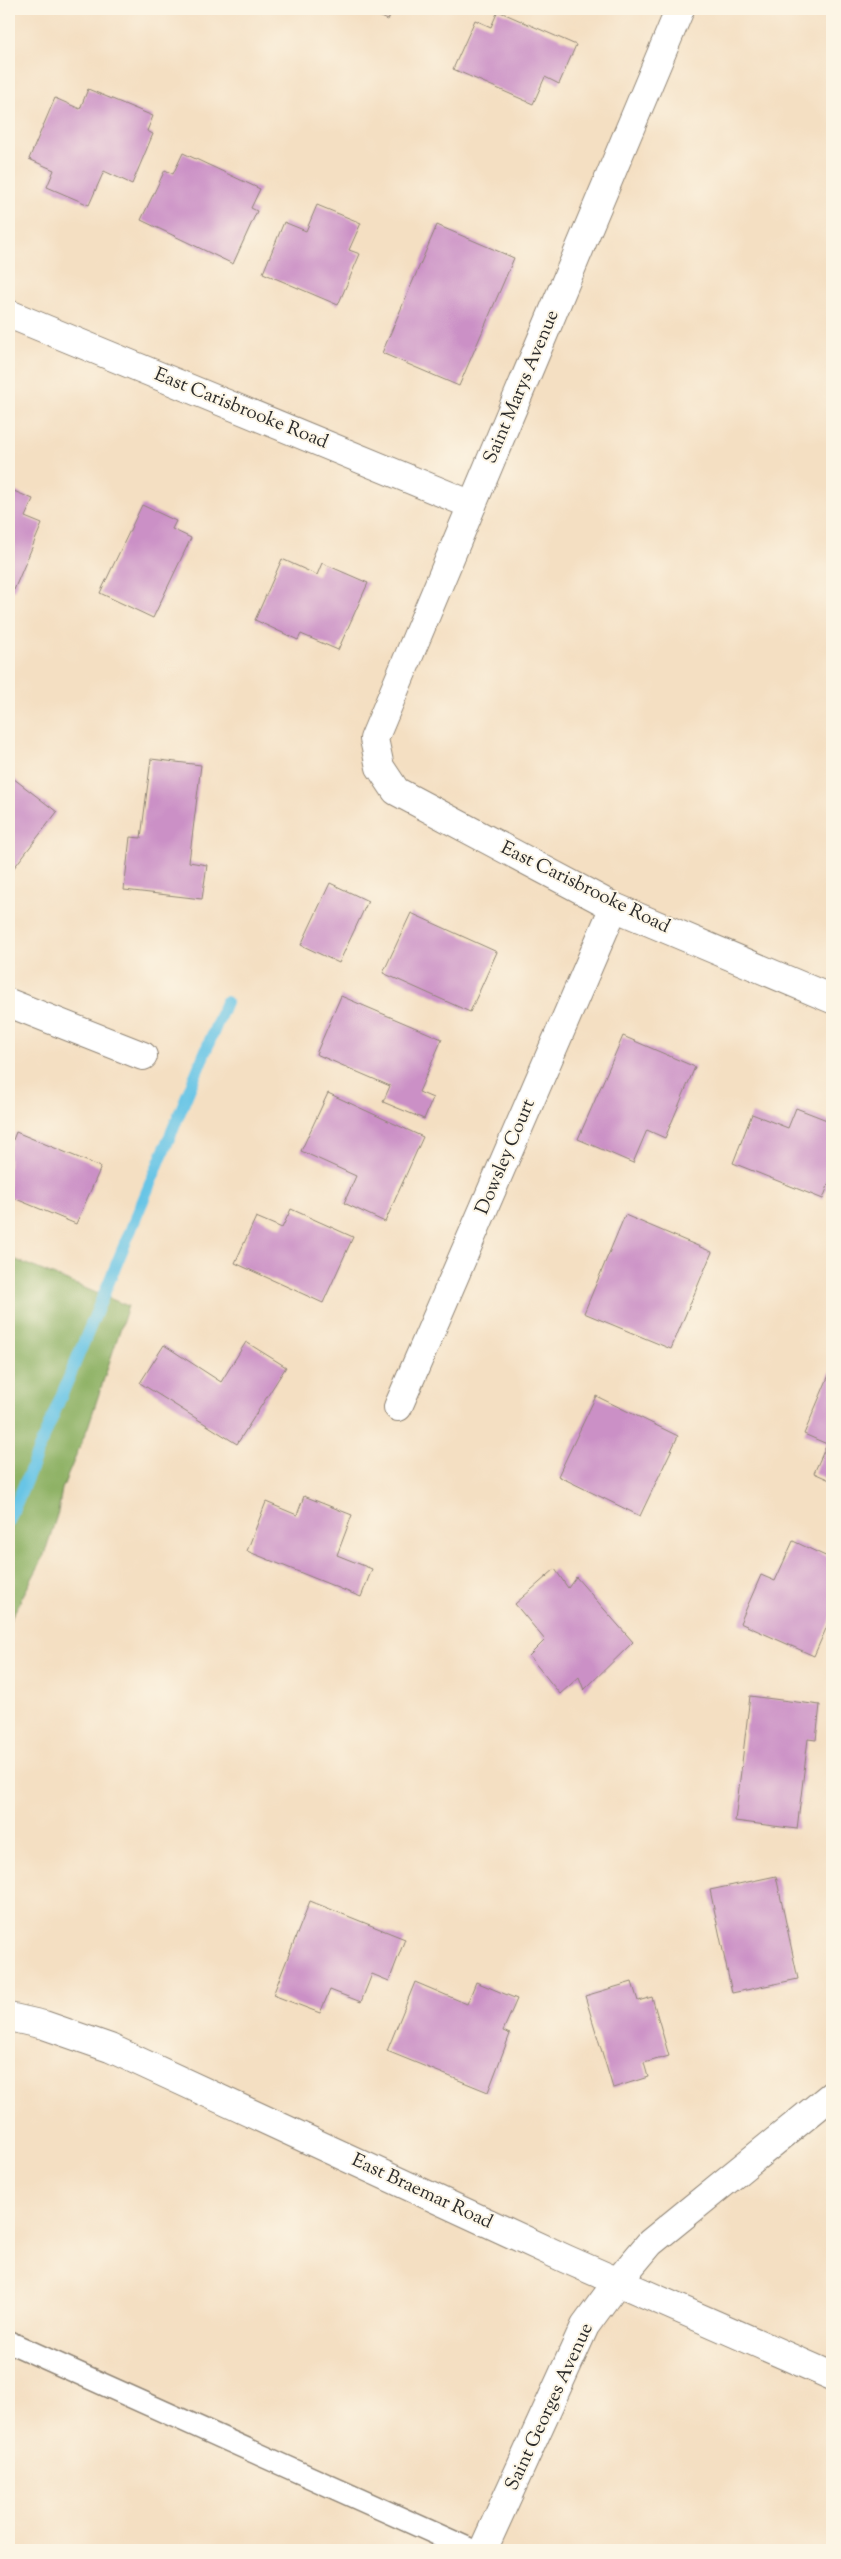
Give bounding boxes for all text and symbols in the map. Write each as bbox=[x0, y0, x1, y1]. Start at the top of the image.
street label: Saint Marys Avenue bbox=[477, 306, 567, 468]
street label: East Carisbrooke Road bbox=[150, 362, 332, 456]
street label: East Carisbrooke Road bbox=[496, 835, 674, 941]
street label: Dowsley Court bbox=[469, 1094, 543, 1219]
street label: East Braemar Road bbox=[347, 2147, 497, 2237]
street label: Saint Georges Avenue bbox=[499, 2319, 601, 2495]

